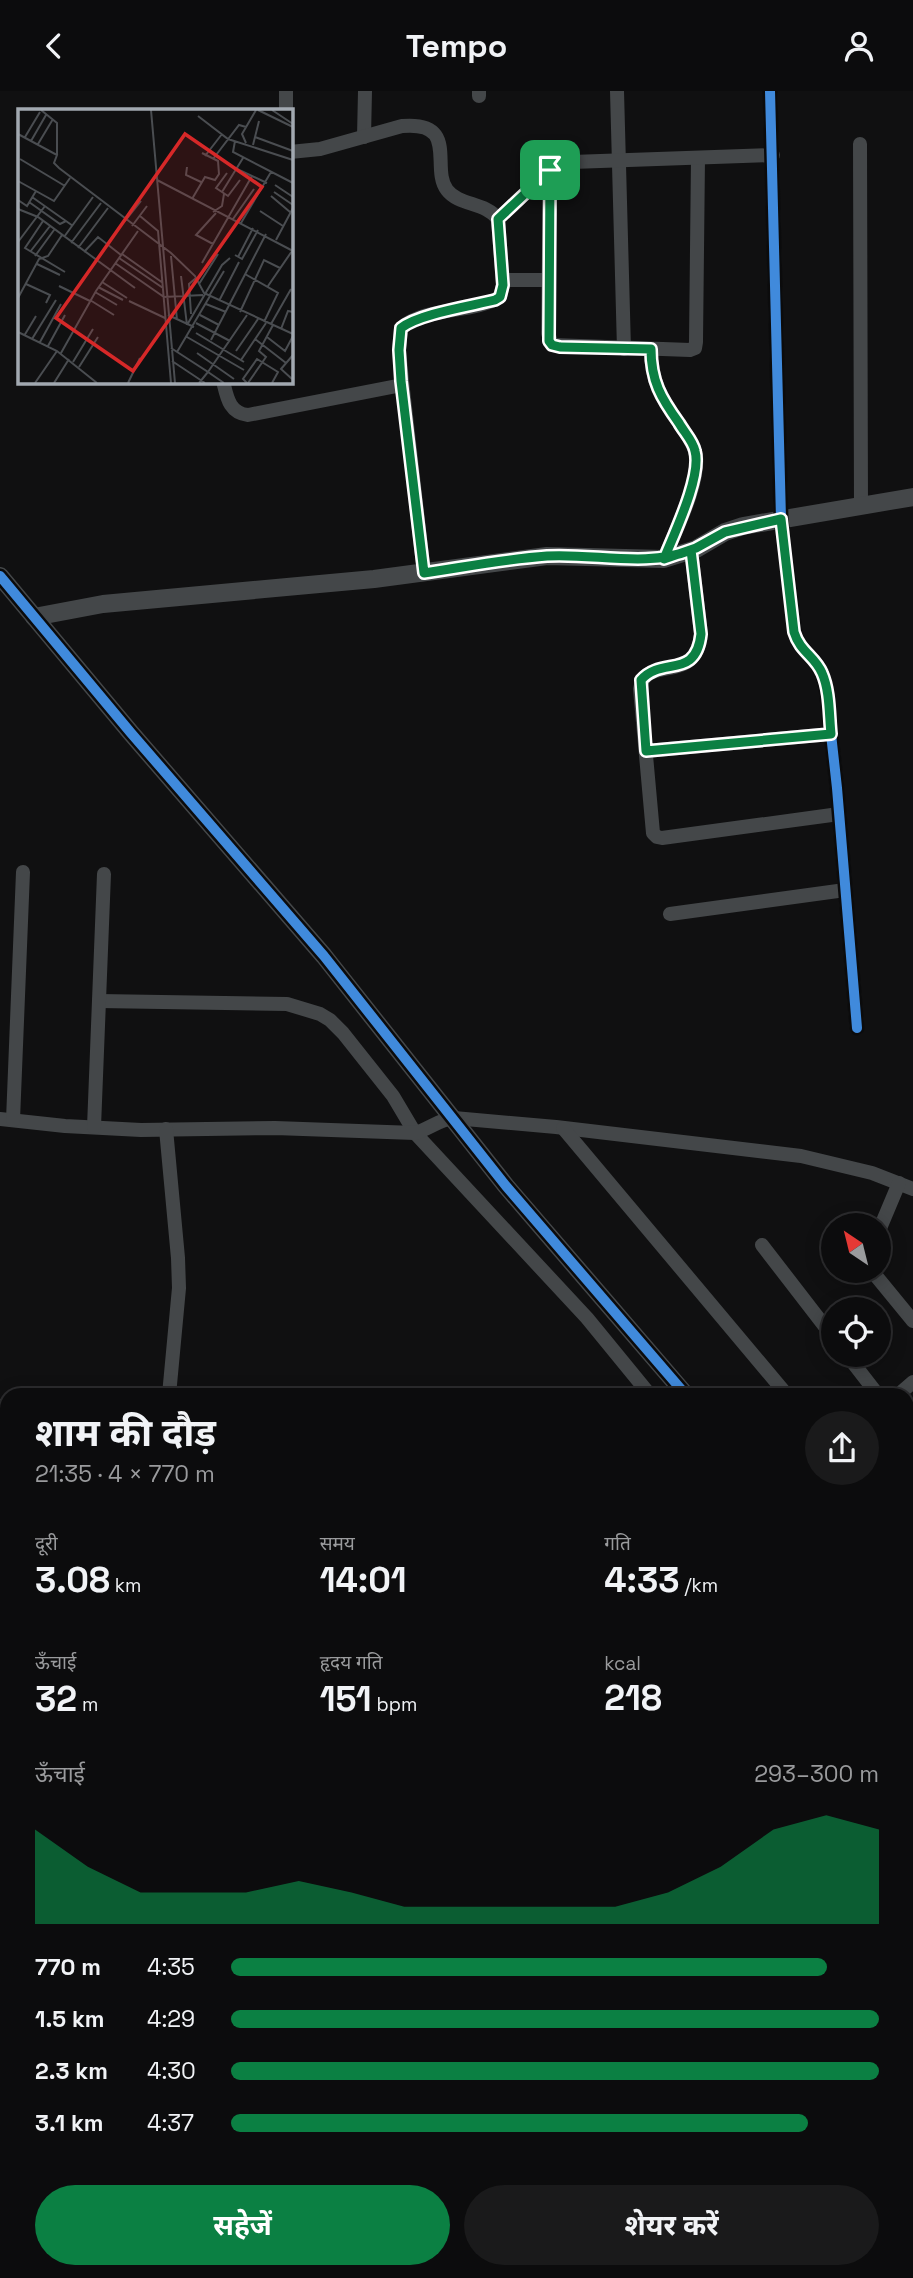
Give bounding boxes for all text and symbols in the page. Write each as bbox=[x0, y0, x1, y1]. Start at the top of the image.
text: Tempo bbox=[406, 26, 507, 66]
icon: back bbox=[35, 27, 73, 65]
icon: person bbox=[840, 27, 878, 65]
inset map bbox=[18, 109, 292, 383]
pin bbox=[520, 140, 580, 200]
icon: arrive bbox=[531, 151, 569, 189]
north arrow bbox=[821, 1213, 891, 1283]
map controls bbox=[821, 1213, 891, 1367]
button: locate bbox=[821, 1297, 891, 1367]
text: शाम की दौड़ bbox=[35, 1409, 216, 1457]
button: share bbox=[805, 1411, 879, 1485]
text: 21:35 · 4 × 770 m bbox=[35, 1459, 215, 1489]
text: दूरी bbox=[35, 1531, 58, 1556]
text: समय bbox=[320, 1531, 355, 1556]
text: गति bbox=[604, 1531, 631, 1556]
text: 3.08 bbox=[35, 1558, 110, 1602]
text: 14:01 bbox=[320, 1558, 407, 1602]
text: 4:33 bbox=[604, 1558, 680, 1602]
text: km bbox=[110, 1573, 141, 1598]
text: /km bbox=[680, 1573, 718, 1598]
text: ऊँचाई bbox=[35, 1650, 76, 1675]
text: हृदय गति bbox=[320, 1650, 383, 1675]
text: kcal bbox=[604, 1651, 641, 1676]
text: 218 bbox=[604, 1676, 662, 1720]
text: 32 bbox=[35, 1677, 77, 1721]
text: 151 bbox=[320, 1677, 372, 1721]
text: m bbox=[77, 1692, 98, 1717]
text: bpm bbox=[372, 1692, 417, 1717]
text: ऊँचाई bbox=[35, 1759, 85, 1789]
text: 293–300 m bbox=[754, 1759, 879, 1789]
text: 770 m bbox=[35, 1952, 101, 1982]
text: 4:35 bbox=[147, 1952, 195, 1982]
text: 1.5 km bbox=[35, 2004, 105, 2034]
text: 4:29 bbox=[147, 2004, 195, 2034]
text: 2.3 km bbox=[35, 2056, 108, 2086]
text: 4:30 bbox=[147, 2056, 196, 2086]
text: 3.1 km bbox=[35, 2108, 104, 2138]
text: 4:37 bbox=[147, 2108, 194, 2138]
button: सहेजें bbox=[35, 2185, 450, 2265]
button: शेयर करें bbox=[464, 2185, 879, 2265]

